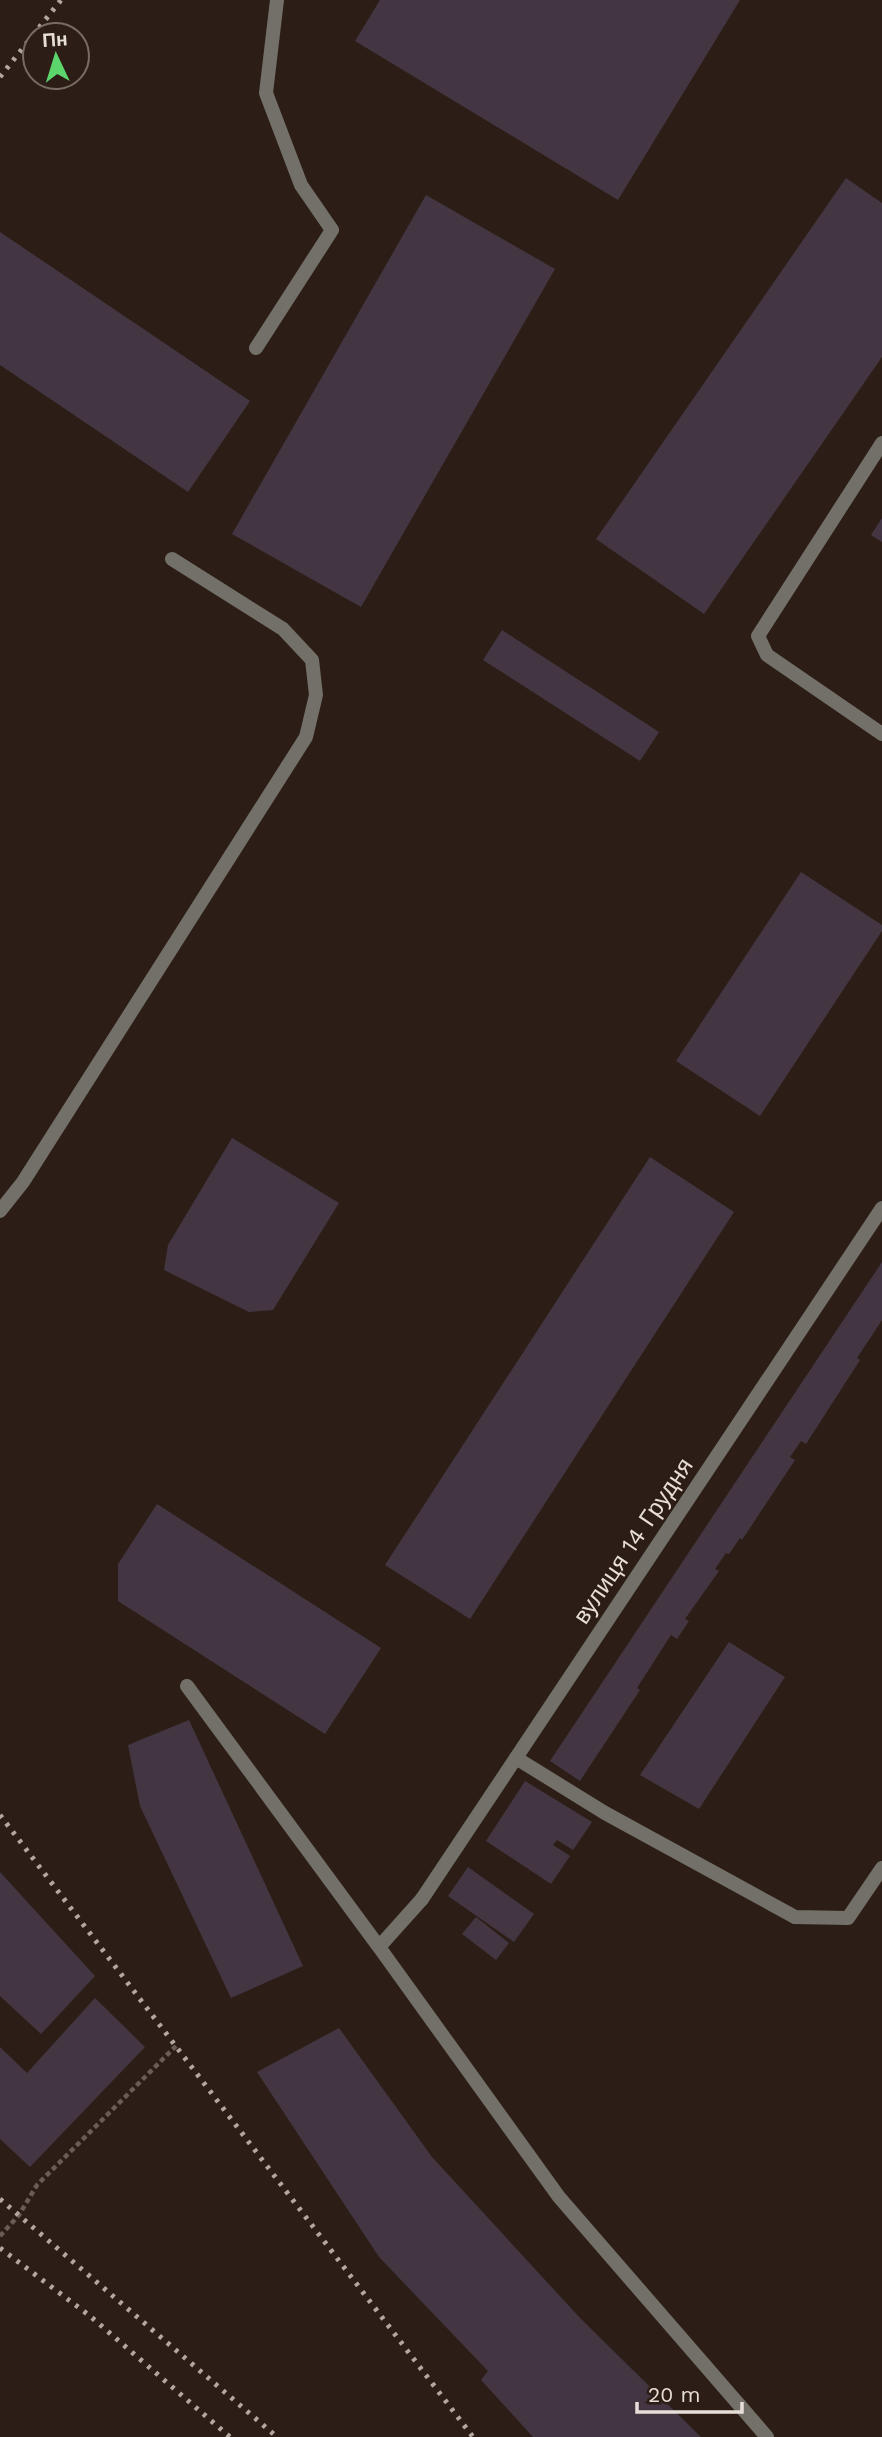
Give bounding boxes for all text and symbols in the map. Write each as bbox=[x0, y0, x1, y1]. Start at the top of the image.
north arrow bbox=[21, 21, 91, 91]
text: Пн bbox=[42, 27, 68, 52]
street label: вулиця 14 Грудня bbox=[567, 1453, 699, 1629]
scale bar bbox=[637, 2370, 742, 2414]
text: 20 m bbox=[648, 2382, 700, 2407]

